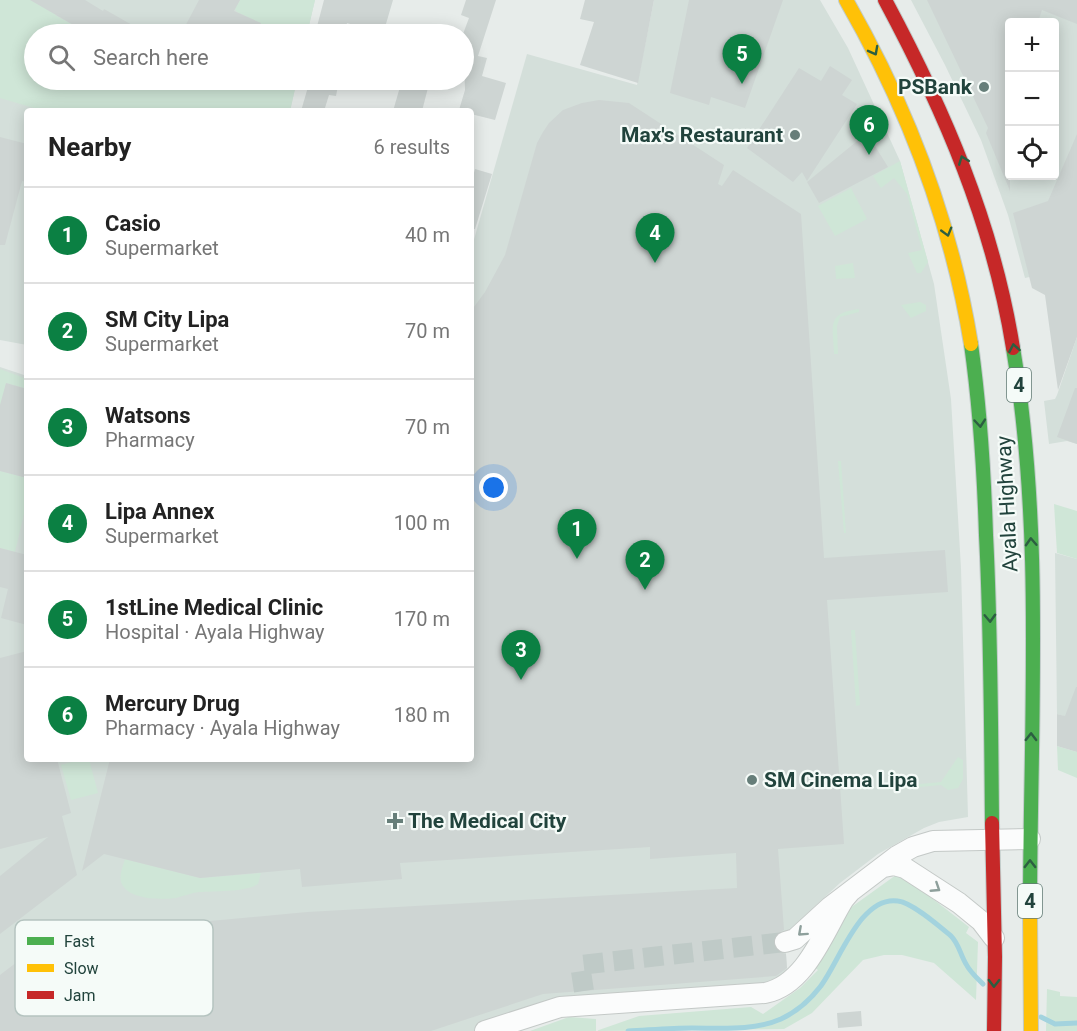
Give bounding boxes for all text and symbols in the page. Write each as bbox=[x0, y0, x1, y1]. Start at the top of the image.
map controls bbox=[1005, 18, 1059, 180]
button: + bbox=[1005, 18, 1059, 72]
search box bbox=[24, 24, 474, 90]
pin: 5 bbox=[722, 34, 762, 84]
icon: search bbox=[45, 41, 78, 74]
text: Search here bbox=[93, 45, 209, 70]
one-way arrow bbox=[867, 45, 878, 56]
button: − bbox=[1005, 72, 1059, 126]
place label: PSBank bbox=[898, 75, 973, 99]
marker: PSBank bbox=[977, 80, 991, 94]
pin: 6 bbox=[850, 106, 888, 155]
place label: Max's Restaurant bbox=[621, 123, 783, 147]
button: locate bbox=[1005, 126, 1059, 180]
marker: Max's Restaurant bbox=[788, 128, 802, 142]
text: Nearby bbox=[48, 132, 131, 162]
text: 6 results bbox=[374, 135, 450, 159]
one-way arrow bbox=[957, 155, 970, 166]
text: Casio bbox=[105, 211, 161, 236]
pin: 4 bbox=[636, 214, 674, 263]
text: 1 bbox=[62, 223, 73, 247]
text: 40 m bbox=[405, 223, 450, 247]
one-way arrow bbox=[940, 226, 952, 237]
text: Supermarket bbox=[105, 236, 219, 260]
text: SM City Lipa bbox=[105, 307, 229, 332]
text: 2 bbox=[62, 319, 73, 343]
text: 70 m bbox=[405, 319, 450, 343]
text: Supermarket bbox=[105, 332, 219, 356]
one-way arrow bbox=[1008, 343, 1021, 353]
road number: 4 bbox=[1007, 368, 1031, 402]
text: Watsons bbox=[105, 403, 190, 428]
text: 3 bbox=[62, 415, 73, 439]
text: 70 m bbox=[405, 415, 450, 439]
one-way arrow bbox=[973, 419, 986, 428]
text: Pharmacy bbox=[105, 428, 195, 452]
street label: Ayala Highway bbox=[991, 435, 1023, 573]
your location bbox=[479, 473, 508, 502]
text: Lipa Annex bbox=[105, 499, 215, 524]
pin: 1 bbox=[558, 510, 596, 559]
text: 4 bbox=[62, 511, 73, 535]
text: 100 m bbox=[394, 511, 450, 535]
text: Supermarket bbox=[105, 524, 219, 548]
one-way arrow bbox=[1024, 537, 1037, 546]
pin: 2 bbox=[626, 540, 664, 590]
text: 1stLine Medical Clinic bbox=[105, 595, 323, 620]
text: 5 bbox=[62, 607, 73, 631]
text: 170 m bbox=[394, 607, 450, 631]
one-way arrow bbox=[984, 614, 997, 623]
text: Hospital · Ayala Highway bbox=[105, 620, 325, 644]
pin: 3 bbox=[502, 630, 540, 680]
text: Mercury Drug bbox=[105, 691, 240, 716]
text: 6 bbox=[62, 703, 73, 727]
text: 180 m bbox=[394, 703, 450, 727]
text: Pharmacy · Ayala Highway bbox=[105, 716, 340, 740]
one-way arrow bbox=[1025, 732, 1038, 741]
place label: SM Cinema Lipa bbox=[764, 768, 918, 792]
marker: SM Cinema Lipa bbox=[745, 773, 759, 787]
place label: The Medical City bbox=[408, 809, 567, 833]
marker: The Medical City bbox=[386, 812, 404, 830]
one-way arrow bbox=[1024, 859, 1036, 868]
one-way arrow bbox=[930, 881, 940, 893]
road number: 4 bbox=[1018, 884, 1042, 918]
legend bbox=[15, 920, 213, 1016]
one-way arrow bbox=[799, 925, 809, 936]
text: Fast bbox=[64, 932, 95, 951]
text: Slow bbox=[64, 959, 99, 978]
one-way arrow bbox=[988, 979, 1001, 988]
text: Jam bbox=[64, 986, 96, 1005]

